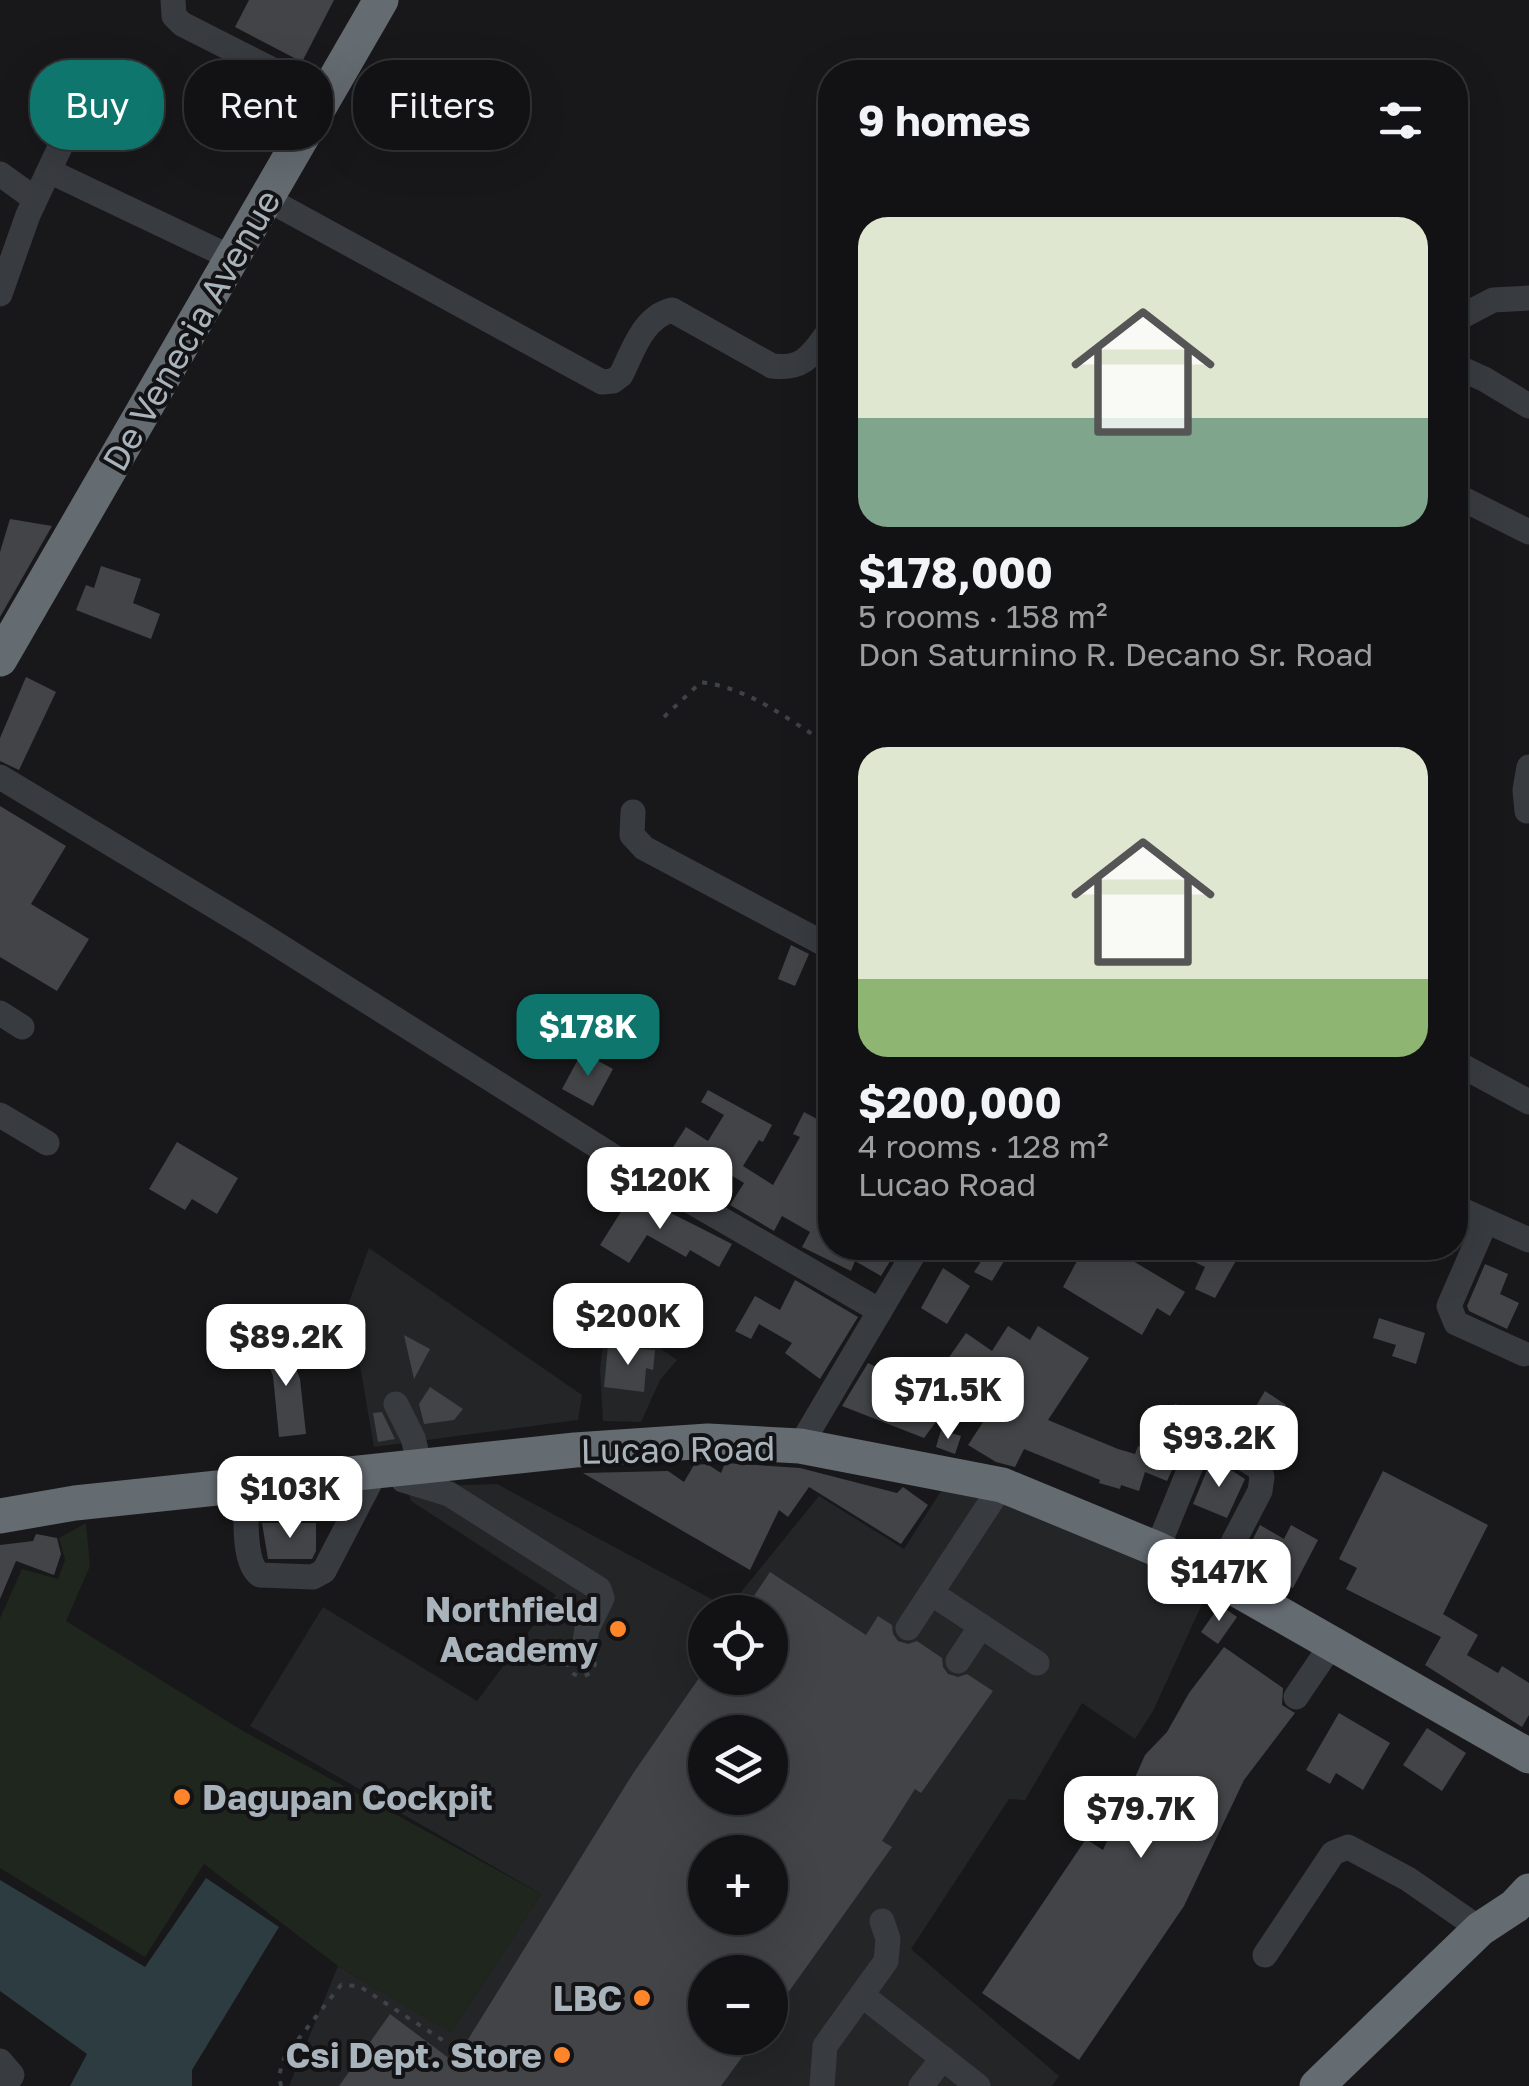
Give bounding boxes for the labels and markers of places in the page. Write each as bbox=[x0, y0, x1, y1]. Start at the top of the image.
pin: $178K bbox=[518, 994, 658, 1079]
pin: $120K bbox=[590, 1147, 730, 1232]
pin: $200K bbox=[558, 1283, 698, 1368]
pin: $89.2K bbox=[205, 1304, 367, 1389]
pin: $71.5K bbox=[867, 1357, 1029, 1442]
pin: $93.2K bbox=[1138, 1405, 1300, 1490]
pin: $103K bbox=[220, 1456, 360, 1541]
pin: $147K bbox=[1149, 1539, 1289, 1624]
place label: Northfield Academy bbox=[425, 1588, 598, 1670]
marker: Northfield Academy bbox=[607, 1618, 629, 1640]
place label: Dagupan Cockpit bbox=[202, 1776, 493, 1818]
pin: $79.7K bbox=[1060, 1776, 1222, 1861]
marker: Dagupan Cockpit bbox=[171, 1786, 193, 1808]
place label: LBC bbox=[553, 1977, 622, 2019]
marker: LBC bbox=[631, 1987, 653, 2009]
place label: Csi Dept. Store bbox=[285, 2034, 542, 2076]
marker: Csi Dept. Store bbox=[551, 2044, 573, 2066]

